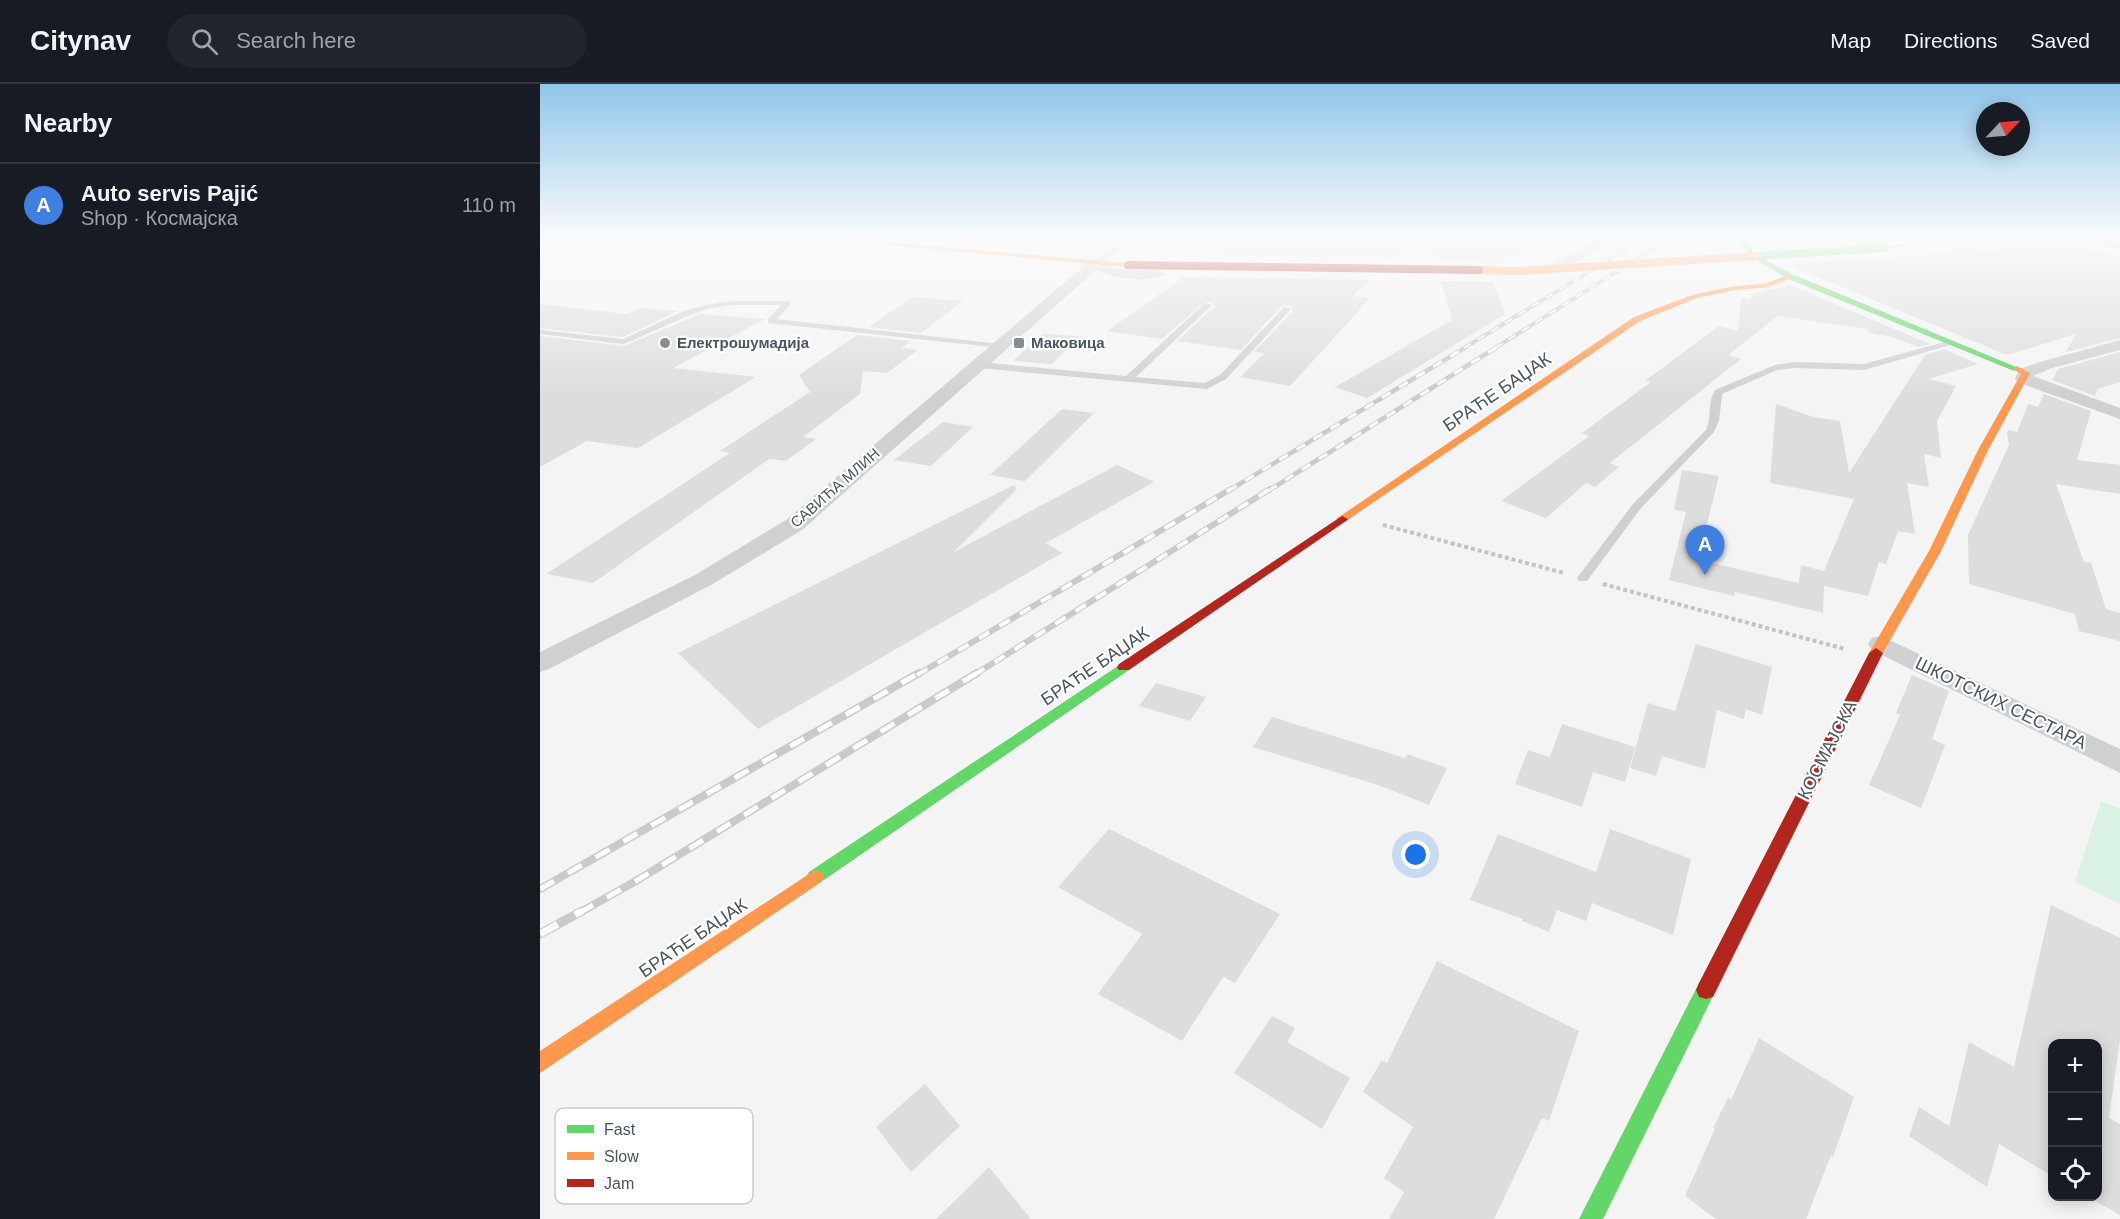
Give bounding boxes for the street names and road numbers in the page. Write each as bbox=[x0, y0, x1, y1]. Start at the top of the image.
street label: БРАЋЕ БАЏАК bbox=[1439, 348, 1555, 435]
street label: САВИЋА МЛИН bbox=[787, 444, 883, 531]
street label: БРАЋЕ БАЏАК bbox=[1037, 622, 1153, 709]
street label: ШКОТСКИХ СЕСТАРА bbox=[1912, 653, 2090, 753]
street label: КОСМАЈСКА bbox=[1793, 697, 1861, 803]
street label: БРАЋЕ БАЏАК bbox=[635, 894, 751, 981]

